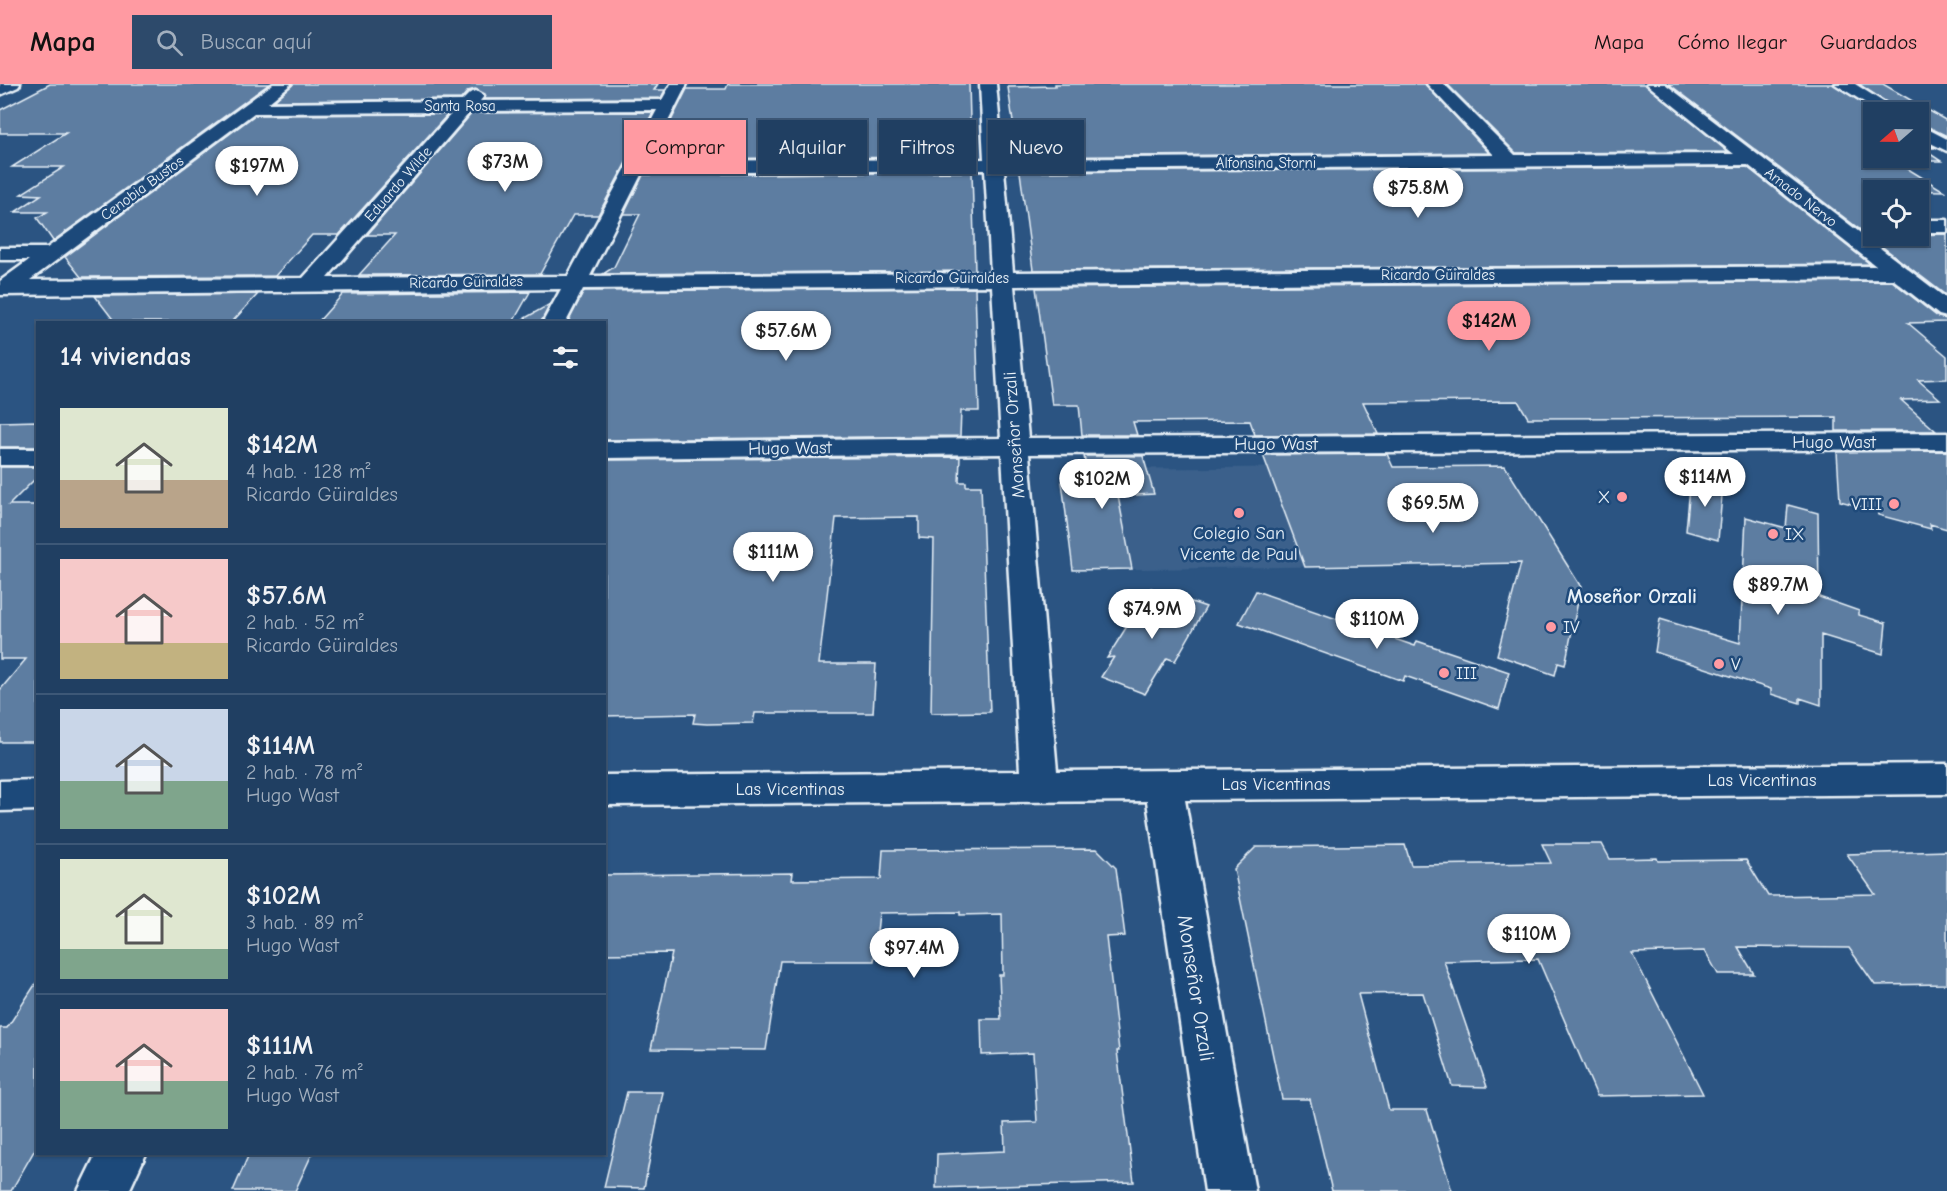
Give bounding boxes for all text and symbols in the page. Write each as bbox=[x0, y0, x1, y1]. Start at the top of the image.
search box bbox=[132, 15, 552, 69]
text: Mapa bbox=[30, 26, 96, 58]
icon: search bbox=[153, 26, 186, 59]
text: Buscar aquí bbox=[201, 29, 312, 55]
text: Mapa bbox=[1594, 30, 1644, 54]
text: Cómo llegar bbox=[1677, 30, 1787, 54]
text: Guardados bbox=[1820, 30, 1917, 54]
street label: Santa Rosa bbox=[424, 97, 496, 115]
north arrow bbox=[1863, 102, 1929, 168]
map controls bbox=[1863, 102, 1929, 246]
chip: Comprar bbox=[624, 120, 746, 174]
chip: Alquilar bbox=[758, 120, 867, 174]
chip: Filtros bbox=[879, 120, 976, 174]
chip: Nuevo bbox=[988, 120, 1084, 174]
street label: Eduardo Wilde bbox=[360, 142, 436, 225]
pin: $73M bbox=[469, 142, 541, 193]
pin: $197M bbox=[215, 146, 299, 197]
text: $73M bbox=[481, 150, 529, 173]
street label: Cenobia Bustos bbox=[97, 152, 187, 224]
text: $197M bbox=[229, 154, 285, 177]
street label: Alfonsina Storni bbox=[1216, 154, 1316, 172]
street label: Amado Nervo bbox=[1761, 163, 1841, 231]
pin: $75.8M bbox=[1369, 168, 1467, 219]
text: $75.8M bbox=[1387, 176, 1449, 199]
button: locate bbox=[1863, 180, 1929, 246]
street label: Ricardo Güiraldes bbox=[1381, 266, 1495, 284]
street label: Ricardo Güiraldes bbox=[895, 269, 1009, 287]
street label: Ricardo Güiraldes bbox=[409, 272, 523, 292]
pin: $142M bbox=[1447, 301, 1531, 352]
text: $142M bbox=[1461, 309, 1517, 332]
pin: $57.6M bbox=[737, 311, 835, 362]
text: $57.6M bbox=[755, 319, 817, 342]
icon: filters bbox=[549, 341, 582, 374]
text: 14 viviendas bbox=[60, 342, 191, 372]
street label: Monseñor Orzali bbox=[1000, 371, 1029, 499]
text: $142M bbox=[246, 430, 318, 460]
icon: home bbox=[108, 432, 180, 504]
street label: Hugo Wast bbox=[1792, 432, 1877, 453]
street label: Hugo Wast bbox=[1234, 434, 1319, 455]
street label: Hugo Wast bbox=[748, 437, 833, 460]
pin: $114M bbox=[1663, 457, 1747, 508]
pin: $102M bbox=[1060, 459, 1144, 510]
text: 4 hab. · 128 m² bbox=[246, 460, 370, 483]
text: $114M bbox=[1678, 465, 1732, 488]
text: $102M bbox=[1073, 467, 1131, 490]
text: Ricardo Güiraldes bbox=[246, 483, 398, 506]
pin: $69.5M bbox=[1384, 483, 1482, 534]
place label: X bbox=[1598, 487, 1610, 508]
marker: X bbox=[1615, 490, 1629, 504]
text: $69.5M bbox=[1401, 491, 1465, 514]
place label: VIII bbox=[1851, 494, 1882, 515]
marker: VIII bbox=[1887, 497, 1901, 511]
marker: Colegio San Vicente de Paul bbox=[1232, 506, 1246, 520]
place label: Colegio San Vicente de Paul bbox=[1180, 523, 1298, 565]
place label: IX bbox=[1785, 524, 1804, 545]
marker: IX bbox=[1766, 527, 1780, 541]
pin: $111M bbox=[731, 532, 815, 583]
text: $111M bbox=[747, 540, 799, 563]
pin: $89.7M bbox=[1729, 565, 1827, 616]
text: $89.7M bbox=[1747, 573, 1809, 596]
text: $57.6M bbox=[246, 581, 326, 611]
icon: home bbox=[108, 583, 180, 655]
district label: Moseñor Orzali bbox=[1567, 585, 1697, 608]
pin: $74.9M bbox=[1103, 589, 1201, 640]
text: $74.9M bbox=[1122, 597, 1182, 620]
pin: $110M bbox=[1335, 599, 1419, 650]
text: $110M bbox=[1349, 607, 1405, 630]
text: 2 hab. · 52 m² bbox=[246, 611, 364, 634]
place label: IV bbox=[1563, 617, 1580, 638]
marker: IV bbox=[1544, 620, 1558, 634]
text: Ricardo Güiraldes bbox=[246, 634, 398, 657]
place label: V bbox=[1731, 654, 1741, 675]
marker: V bbox=[1712, 657, 1726, 671]
place label: III bbox=[1456, 663, 1477, 684]
marker: III bbox=[1437, 666, 1451, 680]
text: $114M bbox=[246, 731, 315, 761]
icon: home bbox=[108, 733, 180, 805]
text: 2 hab. · 78 m² bbox=[246, 761, 362, 784]
street label: Las Vicentinas bbox=[1708, 770, 1816, 791]
street label: Las Vicentinas bbox=[1222, 774, 1330, 795]
street label: Las Vicentinas bbox=[736, 779, 844, 800]
text: Hugo Wast bbox=[246, 784, 339, 807]
text: $102M bbox=[246, 881, 321, 911]
icon: home bbox=[108, 883, 180, 955]
text: 3 hab. · 89 m² bbox=[246, 911, 363, 934]
street label: Monseñor Orzali bbox=[1173, 913, 1219, 1063]
pin: $110M bbox=[1487, 914, 1571, 965]
text: $110M bbox=[1501, 922, 1557, 945]
pin: $97.4M bbox=[865, 928, 963, 979]
text: Hugo Wast bbox=[246, 934, 339, 957]
text: $97.4M bbox=[884, 936, 944, 959]
text: $111M bbox=[246, 1031, 313, 1061]
icon: home bbox=[108, 1033, 180, 1105]
text: 2 hab. · 76 m² bbox=[246, 1061, 363, 1084]
text: Hugo Wast bbox=[246, 1084, 339, 1107]

